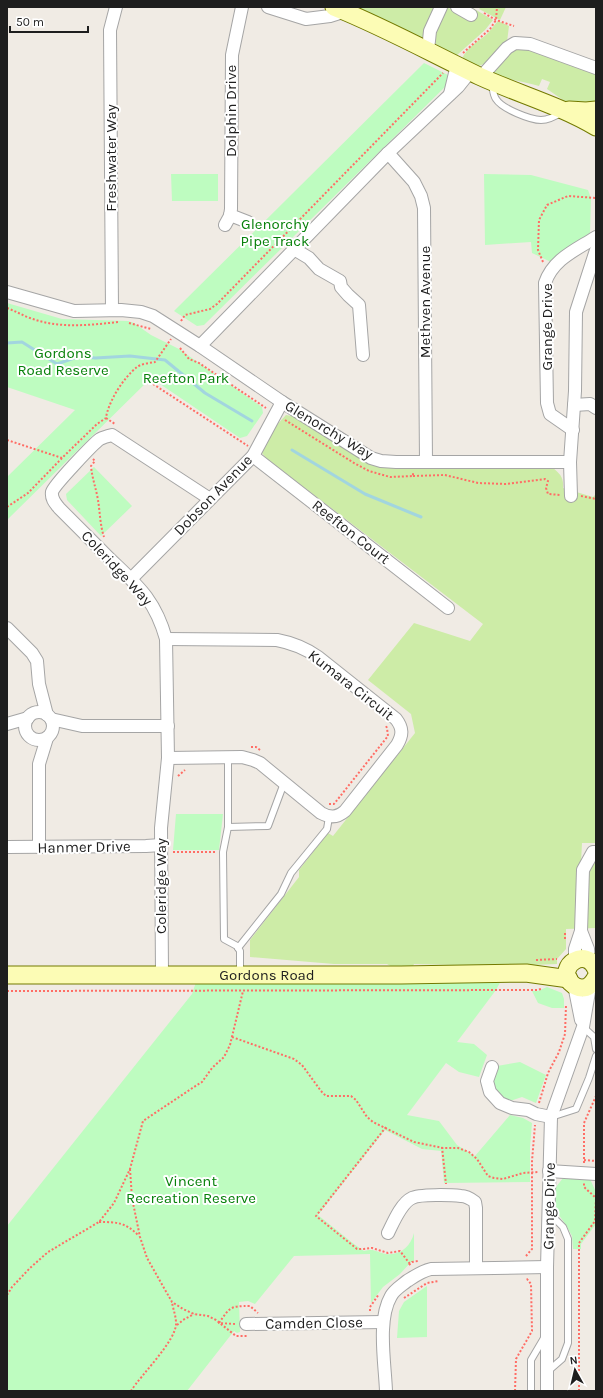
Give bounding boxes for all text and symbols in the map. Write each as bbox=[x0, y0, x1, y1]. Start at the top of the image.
scale bar bbox=[10, 8, 88, 34]
text: 50 m bbox=[16, 15, 44, 29]
street label: Dolphin Drive bbox=[222, 65, 240, 157]
street label: Freshwater Way bbox=[102, 104, 120, 212]
park label: Glenorchy Pipe Track bbox=[240, 215, 310, 250]
street label: Methven Avenue bbox=[416, 246, 434, 358]
street label: Grange Drive bbox=[538, 283, 556, 371]
park label: Gordons Road Reserve bbox=[17, 344, 109, 379]
park label: Reefton Park bbox=[143, 369, 229, 387]
street label: Glenorchy Way bbox=[282, 397, 376, 463]
street label: Dobson Avenue bbox=[170, 451, 256, 539]
street label: Reefton Court bbox=[309, 496, 394, 568]
street label: Coleridge Way bbox=[78, 527, 156, 609]
street label: Kumara Circuit bbox=[305, 646, 398, 724]
street label: Hanmer Drive bbox=[37, 837, 131, 857]
street label: Coleridge Way bbox=[152, 838, 170, 934]
street label: Gordons Road bbox=[219, 966, 315, 984]
street label: Grange Drive bbox=[539, 1162, 559, 1250]
park label: Vincent Recreation Reserve bbox=[126, 1172, 256, 1207]
street label: Camden Close bbox=[265, 1313, 363, 1333]
north arrow bbox=[555, 1350, 595, 1390]
text: N bbox=[569, 1354, 578, 1368]

